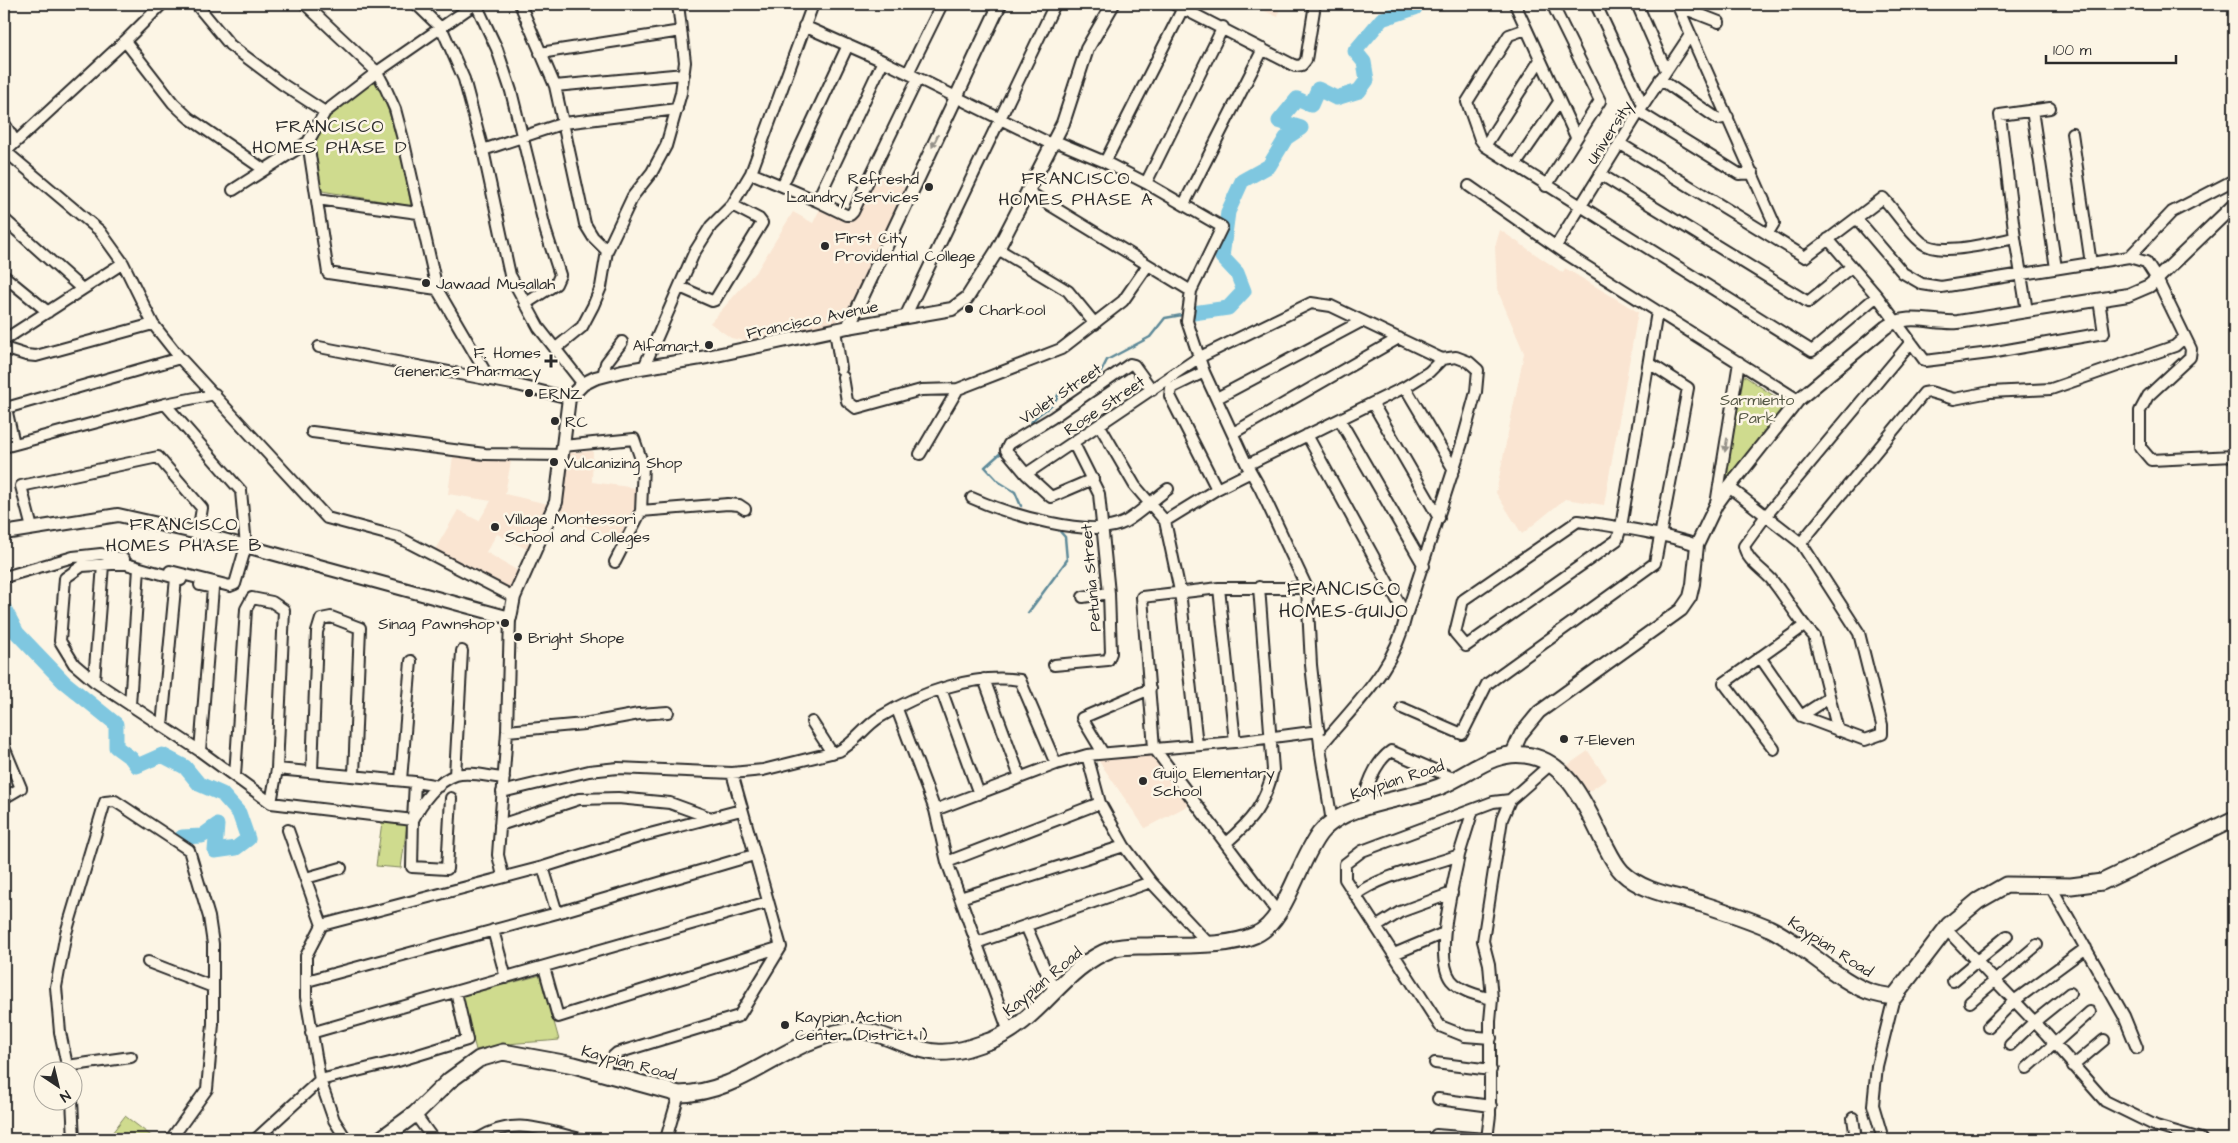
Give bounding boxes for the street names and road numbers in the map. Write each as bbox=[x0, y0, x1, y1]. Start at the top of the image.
street label: University bbox=[1582, 96, 1639, 169]
street label: Francisco Avenue bbox=[744, 295, 880, 345]
street label: Violet Street bbox=[1015, 358, 1106, 429]
street label: Rose Street bbox=[1060, 370, 1150, 441]
street label: Petunia Street bbox=[1075, 523, 1107, 633]
street label: Kaypian Road bbox=[1348, 754, 1447, 806]
street label: Kaypian Road bbox=[1783, 911, 1877, 983]
street label: Kaypian Road bbox=[998, 942, 1088, 1022]
street label: Kaypian Road bbox=[579, 1040, 679, 1087]

